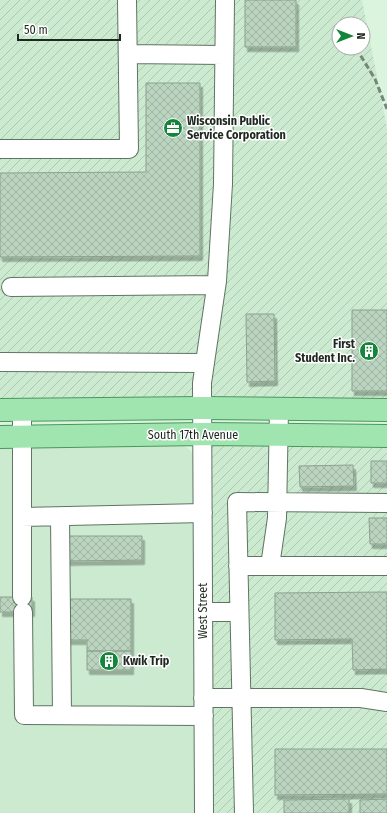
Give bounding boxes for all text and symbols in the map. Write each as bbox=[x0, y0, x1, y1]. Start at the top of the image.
scale bar bbox=[18, 16, 120, 42]
north arrow bbox=[331, 16, 371, 56]
text: 50 m bbox=[24, 23, 48, 37]
text: N bbox=[354, 33, 367, 39]
place label: Wisconsin Public Service Corporation bbox=[187, 114, 286, 142]
office icon: Wisconsin Public Service Corporation bbox=[162, 117, 184, 139]
place label: First Student Inc. bbox=[295, 337, 356, 365]
building icon: First Student Inc. bbox=[358, 340, 380, 362]
street label: South 17th Avenue bbox=[148, 428, 238, 442]
street label: West Street bbox=[196, 583, 210, 639]
building icon: Kwik Trip bbox=[98, 650, 120, 672]
place label: Kwik Trip bbox=[123, 654, 170, 668]

